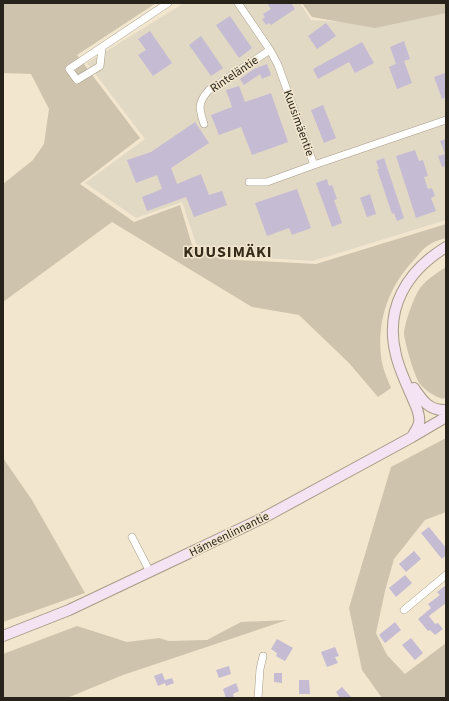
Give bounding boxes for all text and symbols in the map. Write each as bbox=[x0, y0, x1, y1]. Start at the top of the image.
street label: Rinteläntie bbox=[207, 52, 262, 97]
street label: Kuusimäentie bbox=[279, 88, 318, 159]
district label: KUUSIMÄKI bbox=[183, 241, 273, 263]
street label: Hämeenlinnantie bbox=[186, 508, 272, 561]

